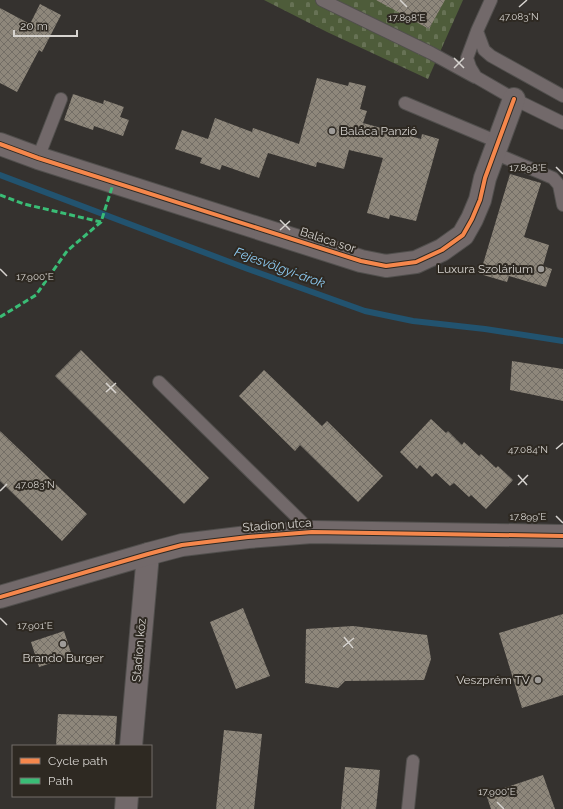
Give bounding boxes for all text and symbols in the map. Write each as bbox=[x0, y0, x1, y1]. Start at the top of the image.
text: 47.083°N bbox=[499, 11, 539, 22]
scale bar bbox=[14, 12, 77, 38]
text: 17.898°E bbox=[388, 12, 426, 23]
text: 20 m bbox=[20, 19, 48, 33]
place label: Baláca Panzió bbox=[340, 124, 417, 138]
marker: Baláca Panzió bbox=[327, 126, 337, 136]
text: 17.898°E bbox=[509, 162, 547, 173]
street label: Baláca sor bbox=[298, 224, 358, 256]
water label: Fejesvölgyi-árok bbox=[232, 244, 327, 291]
place label: Luxura Szolárium bbox=[437, 262, 533, 276]
marker: Luxura Szolárium bbox=[536, 264, 546, 274]
text: 17.900°E bbox=[16, 271, 54, 282]
text: 47.084°N bbox=[508, 444, 548, 455]
text: 47.083°N bbox=[15, 479, 55, 490]
text: 17.899°E bbox=[510, 511, 546, 522]
street label: Stadion utca bbox=[242, 516, 312, 534]
street label: Stadion köz bbox=[129, 617, 149, 682]
text: 17.901°E bbox=[17, 620, 53, 631]
marker: Brando Burger bbox=[58, 639, 68, 649]
place label: Brando Burger bbox=[22, 651, 104, 665]
place label: Veszprém TV bbox=[456, 673, 530, 687]
marker: Veszprém TV bbox=[533, 675, 543, 685]
legend bbox=[12, 745, 152, 797]
text: Cycle path bbox=[48, 754, 107, 768]
text: Path bbox=[48, 774, 73, 788]
text: 17.900°E bbox=[478, 786, 516, 797]

